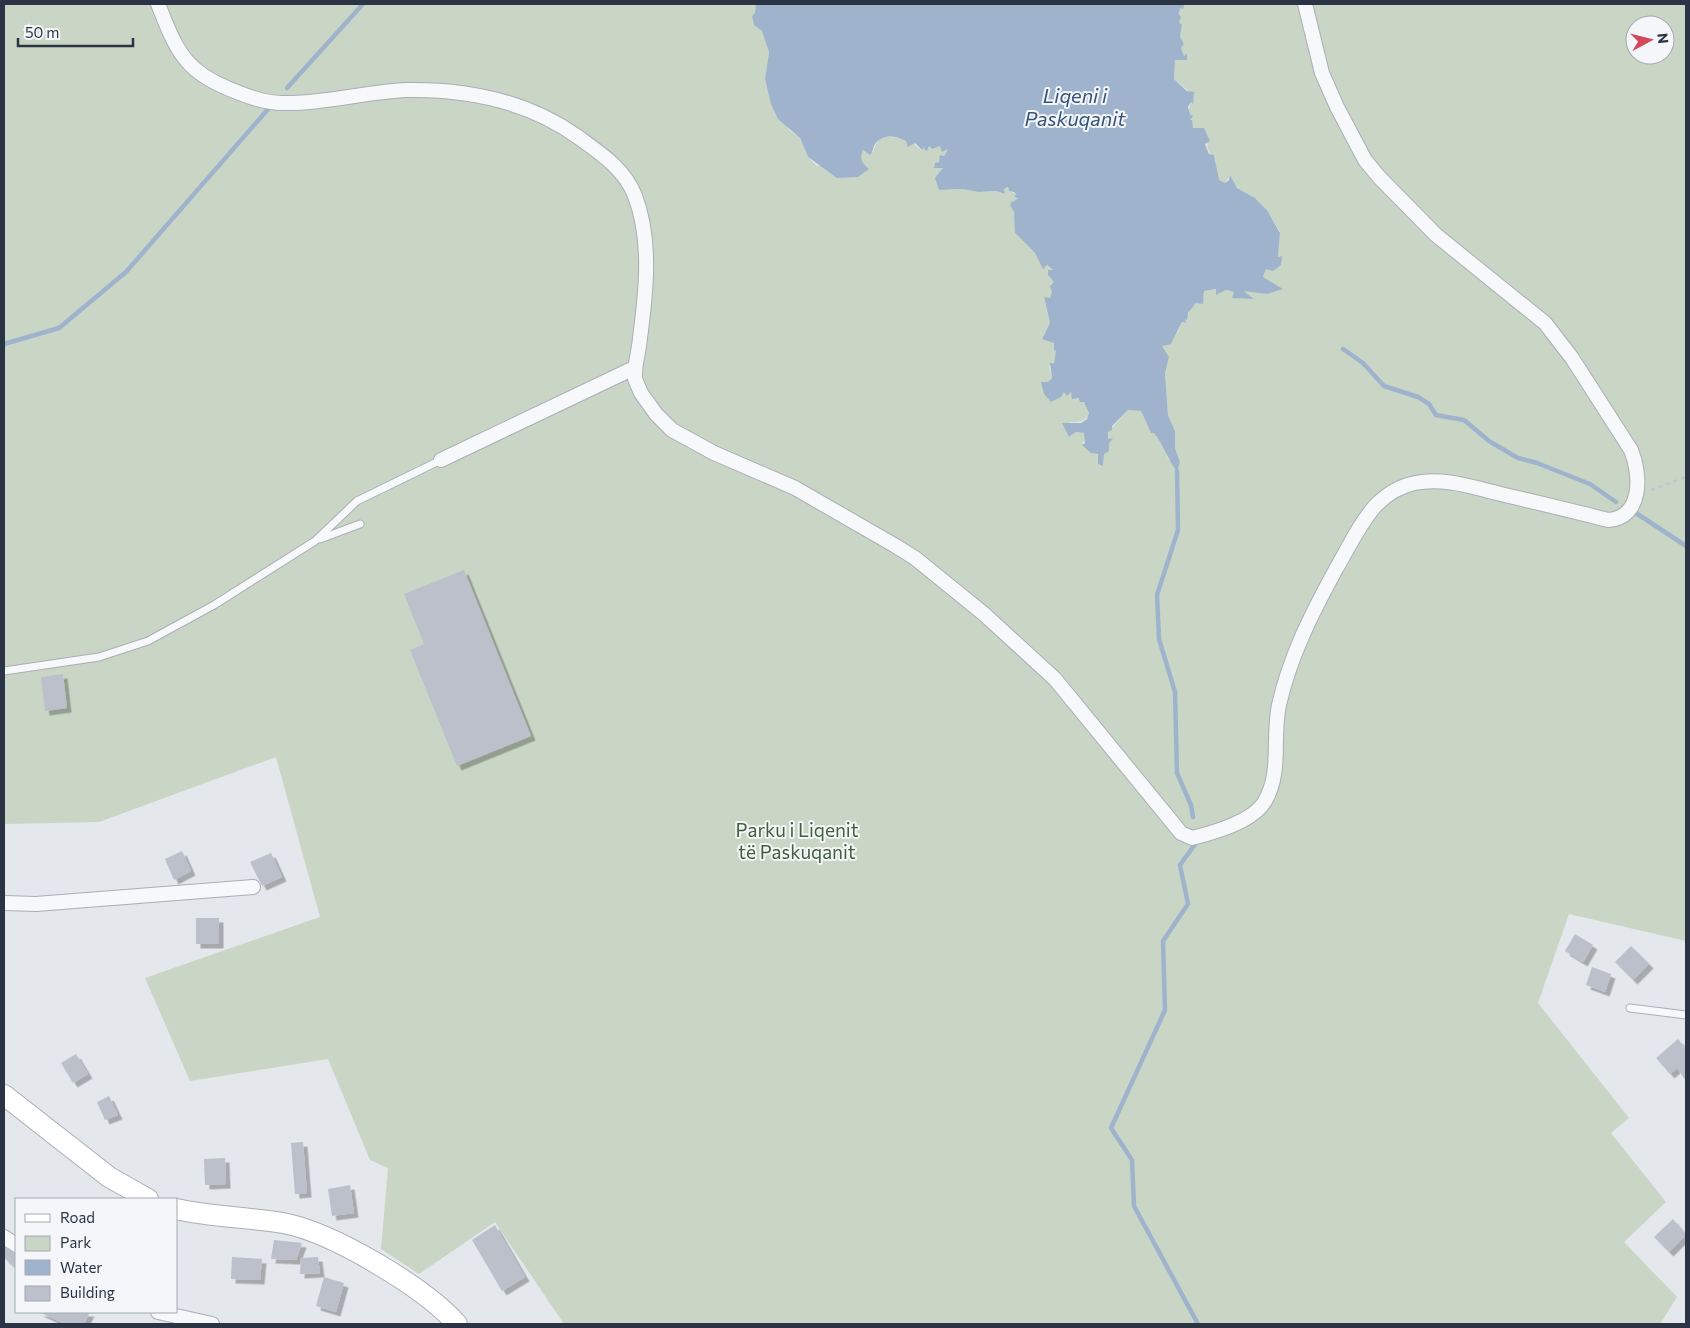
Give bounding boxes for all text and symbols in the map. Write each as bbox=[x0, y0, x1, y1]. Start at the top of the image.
scale bar bbox=[18, 15, 132, 47]
north arrow bbox=[1625, 15, 1675, 65]
text: 50 m bbox=[25, 23, 59, 41]
text: N bbox=[1654, 32, 1672, 45]
water label: Liqeni i Paskuqanit bbox=[1024, 83, 1126, 130]
park label: Parku i Liqenit të Paskuqanit bbox=[736, 818, 859, 863]
legend bbox=[15, 1198, 178, 1313]
text: Road bbox=[60, 1208, 95, 1226]
text: Park bbox=[60, 1233, 91, 1251]
text: Water bbox=[60, 1258, 102, 1276]
text: Building bbox=[60, 1283, 115, 1301]

